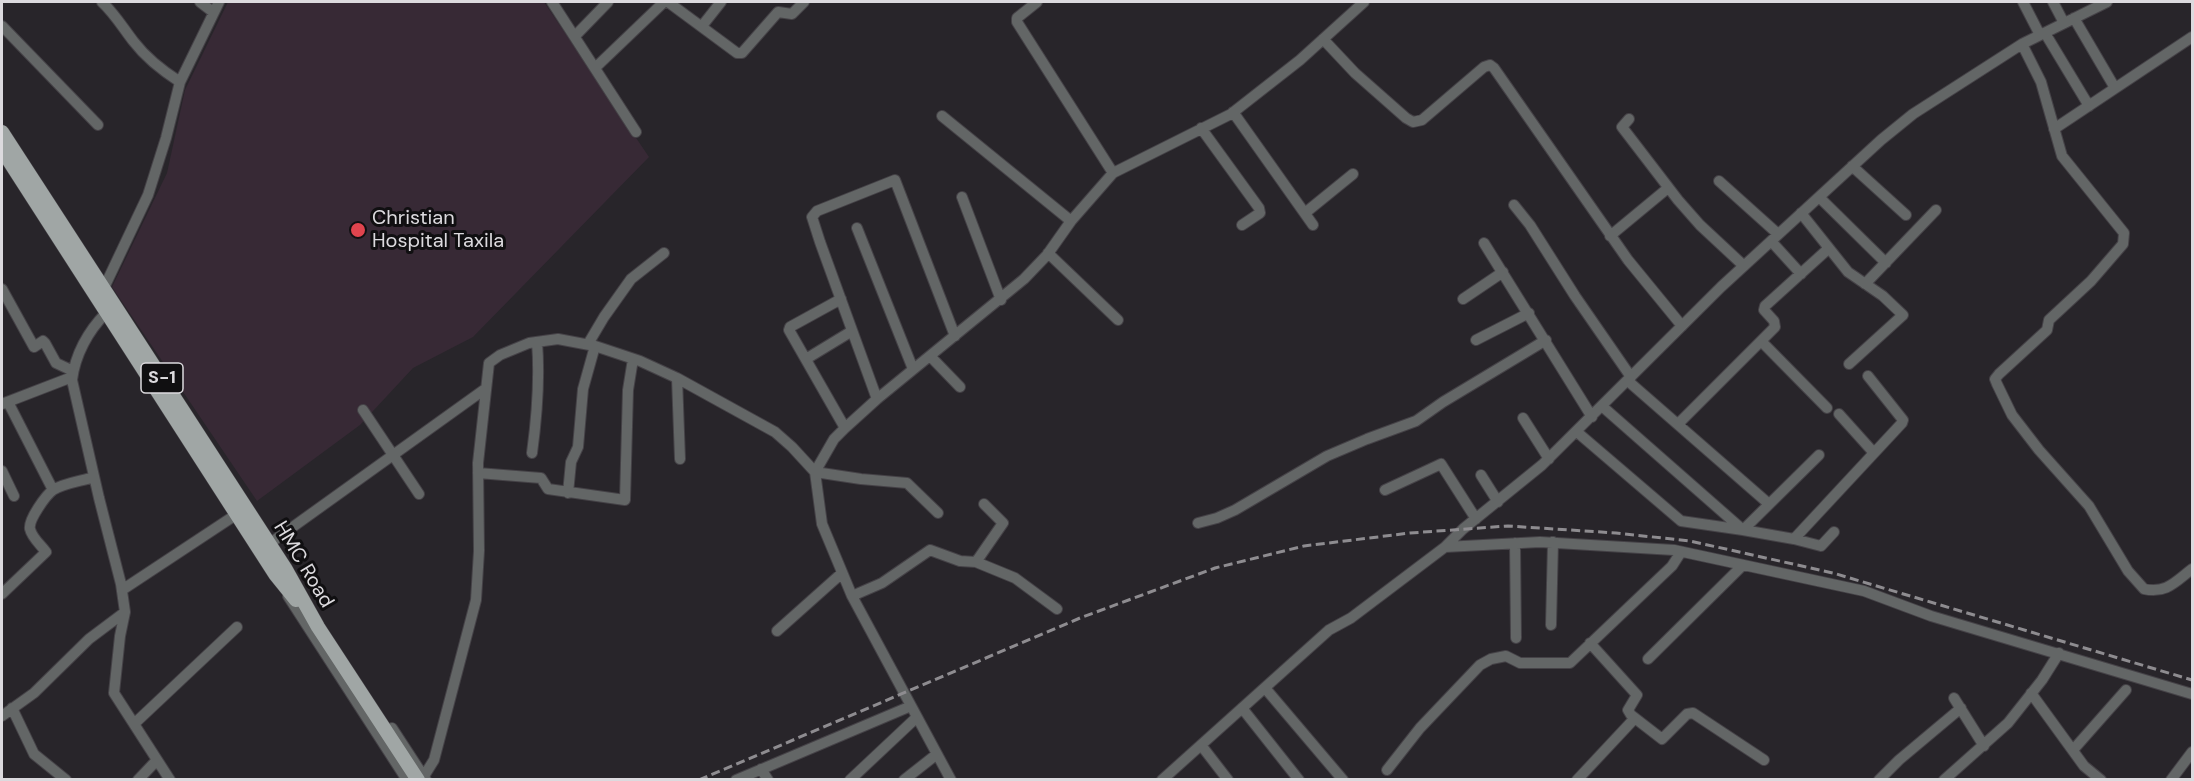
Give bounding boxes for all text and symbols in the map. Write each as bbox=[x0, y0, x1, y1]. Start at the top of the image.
place label: Christian Hospital Taxila bbox=[372, 207, 504, 254]
marker: Christian Hospital Taxila bbox=[349, 221, 367, 239]
road number: S-1 bbox=[141, 363, 183, 393]
street label: HMC Road bbox=[268, 517, 338, 613]

